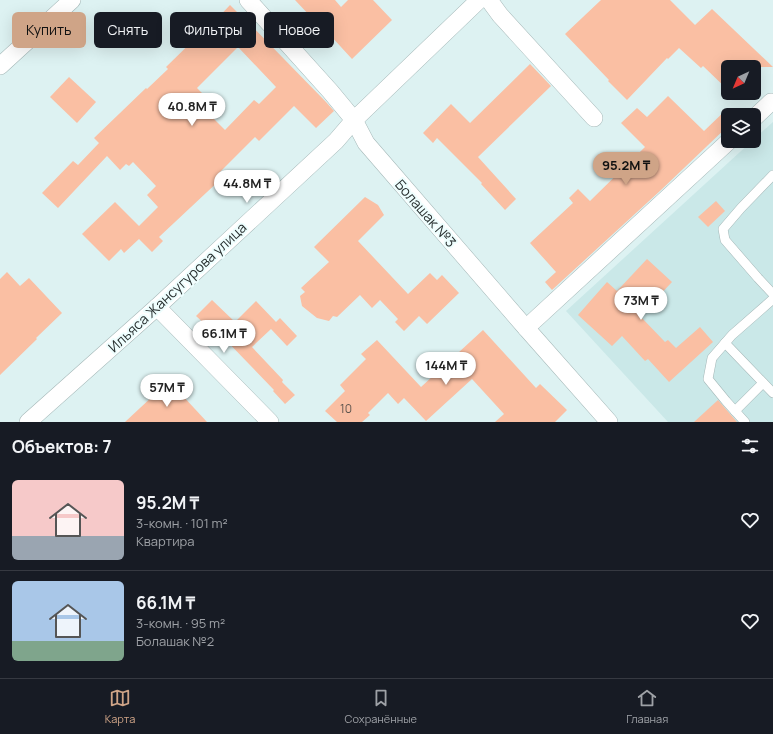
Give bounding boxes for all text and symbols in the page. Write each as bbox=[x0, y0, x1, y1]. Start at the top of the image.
chip: Купить bbox=[12, 12, 86, 48]
chip: Снять bbox=[94, 12, 162, 48]
chip: Фильтры bbox=[170, 12, 256, 48]
chip: Новое bbox=[264, 12, 334, 48]
north arrow bbox=[721, 60, 761, 100]
map controls bbox=[721, 60, 761, 148]
pin: 40.8M ₸ bbox=[155, 93, 229, 127]
text: 40.8M ₸ bbox=[167, 97, 217, 115]
button: layers bbox=[721, 108, 761, 148]
pin: 95.2M ₸ bbox=[589, 152, 663, 186]
text: 95.2M ₸ bbox=[602, 156, 650, 174]
pin: 44.8M ₸ bbox=[210, 170, 284, 204]
text: 44.8M ₸ bbox=[223, 174, 271, 192]
street label: Болашак №3 bbox=[391, 175, 461, 251]
street label: Ильяса Жансугурова улица bbox=[104, 218, 250, 356]
pin: 73M ₸ bbox=[613, 287, 669, 321]
text: 73M ₸ bbox=[623, 291, 659, 309]
pin: 66.1M ₸ bbox=[187, 320, 261, 354]
text: 66.1M ₸ bbox=[201, 324, 247, 342]
pin: 144M ₸ bbox=[413, 352, 479, 386]
text: 144M ₸ bbox=[425, 356, 467, 374]
pin: 57M ₸ bbox=[139, 374, 195, 408]
text: 57M ₸ bbox=[149, 378, 185, 396]
house number: 10 bbox=[340, 400, 352, 417]
text: Объектов: 7 bbox=[12, 435, 112, 458]
icon: filters bbox=[739, 435, 761, 457]
text: 95.2M ₸ bbox=[136, 491, 199, 514]
icon: home bbox=[44, 496, 92, 544]
icon: heart bbox=[739, 509, 761, 531]
text: 3-комн. · 101 m² bbox=[136, 514, 228, 532]
text: Квартира bbox=[136, 532, 195, 550]
text: 66.1M ₸ bbox=[136, 591, 195, 614]
icon: home bbox=[44, 597, 92, 645]
icon: heart bbox=[739, 610, 761, 632]
text: 3-комн. · 95 m² bbox=[136, 614, 225, 632]
text: Болашак №2 bbox=[136, 632, 214, 650]
tab: Карта bbox=[105, 687, 135, 726]
tab: Сохранённые bbox=[345, 687, 417, 726]
tab: Главная bbox=[626, 687, 668, 726]

